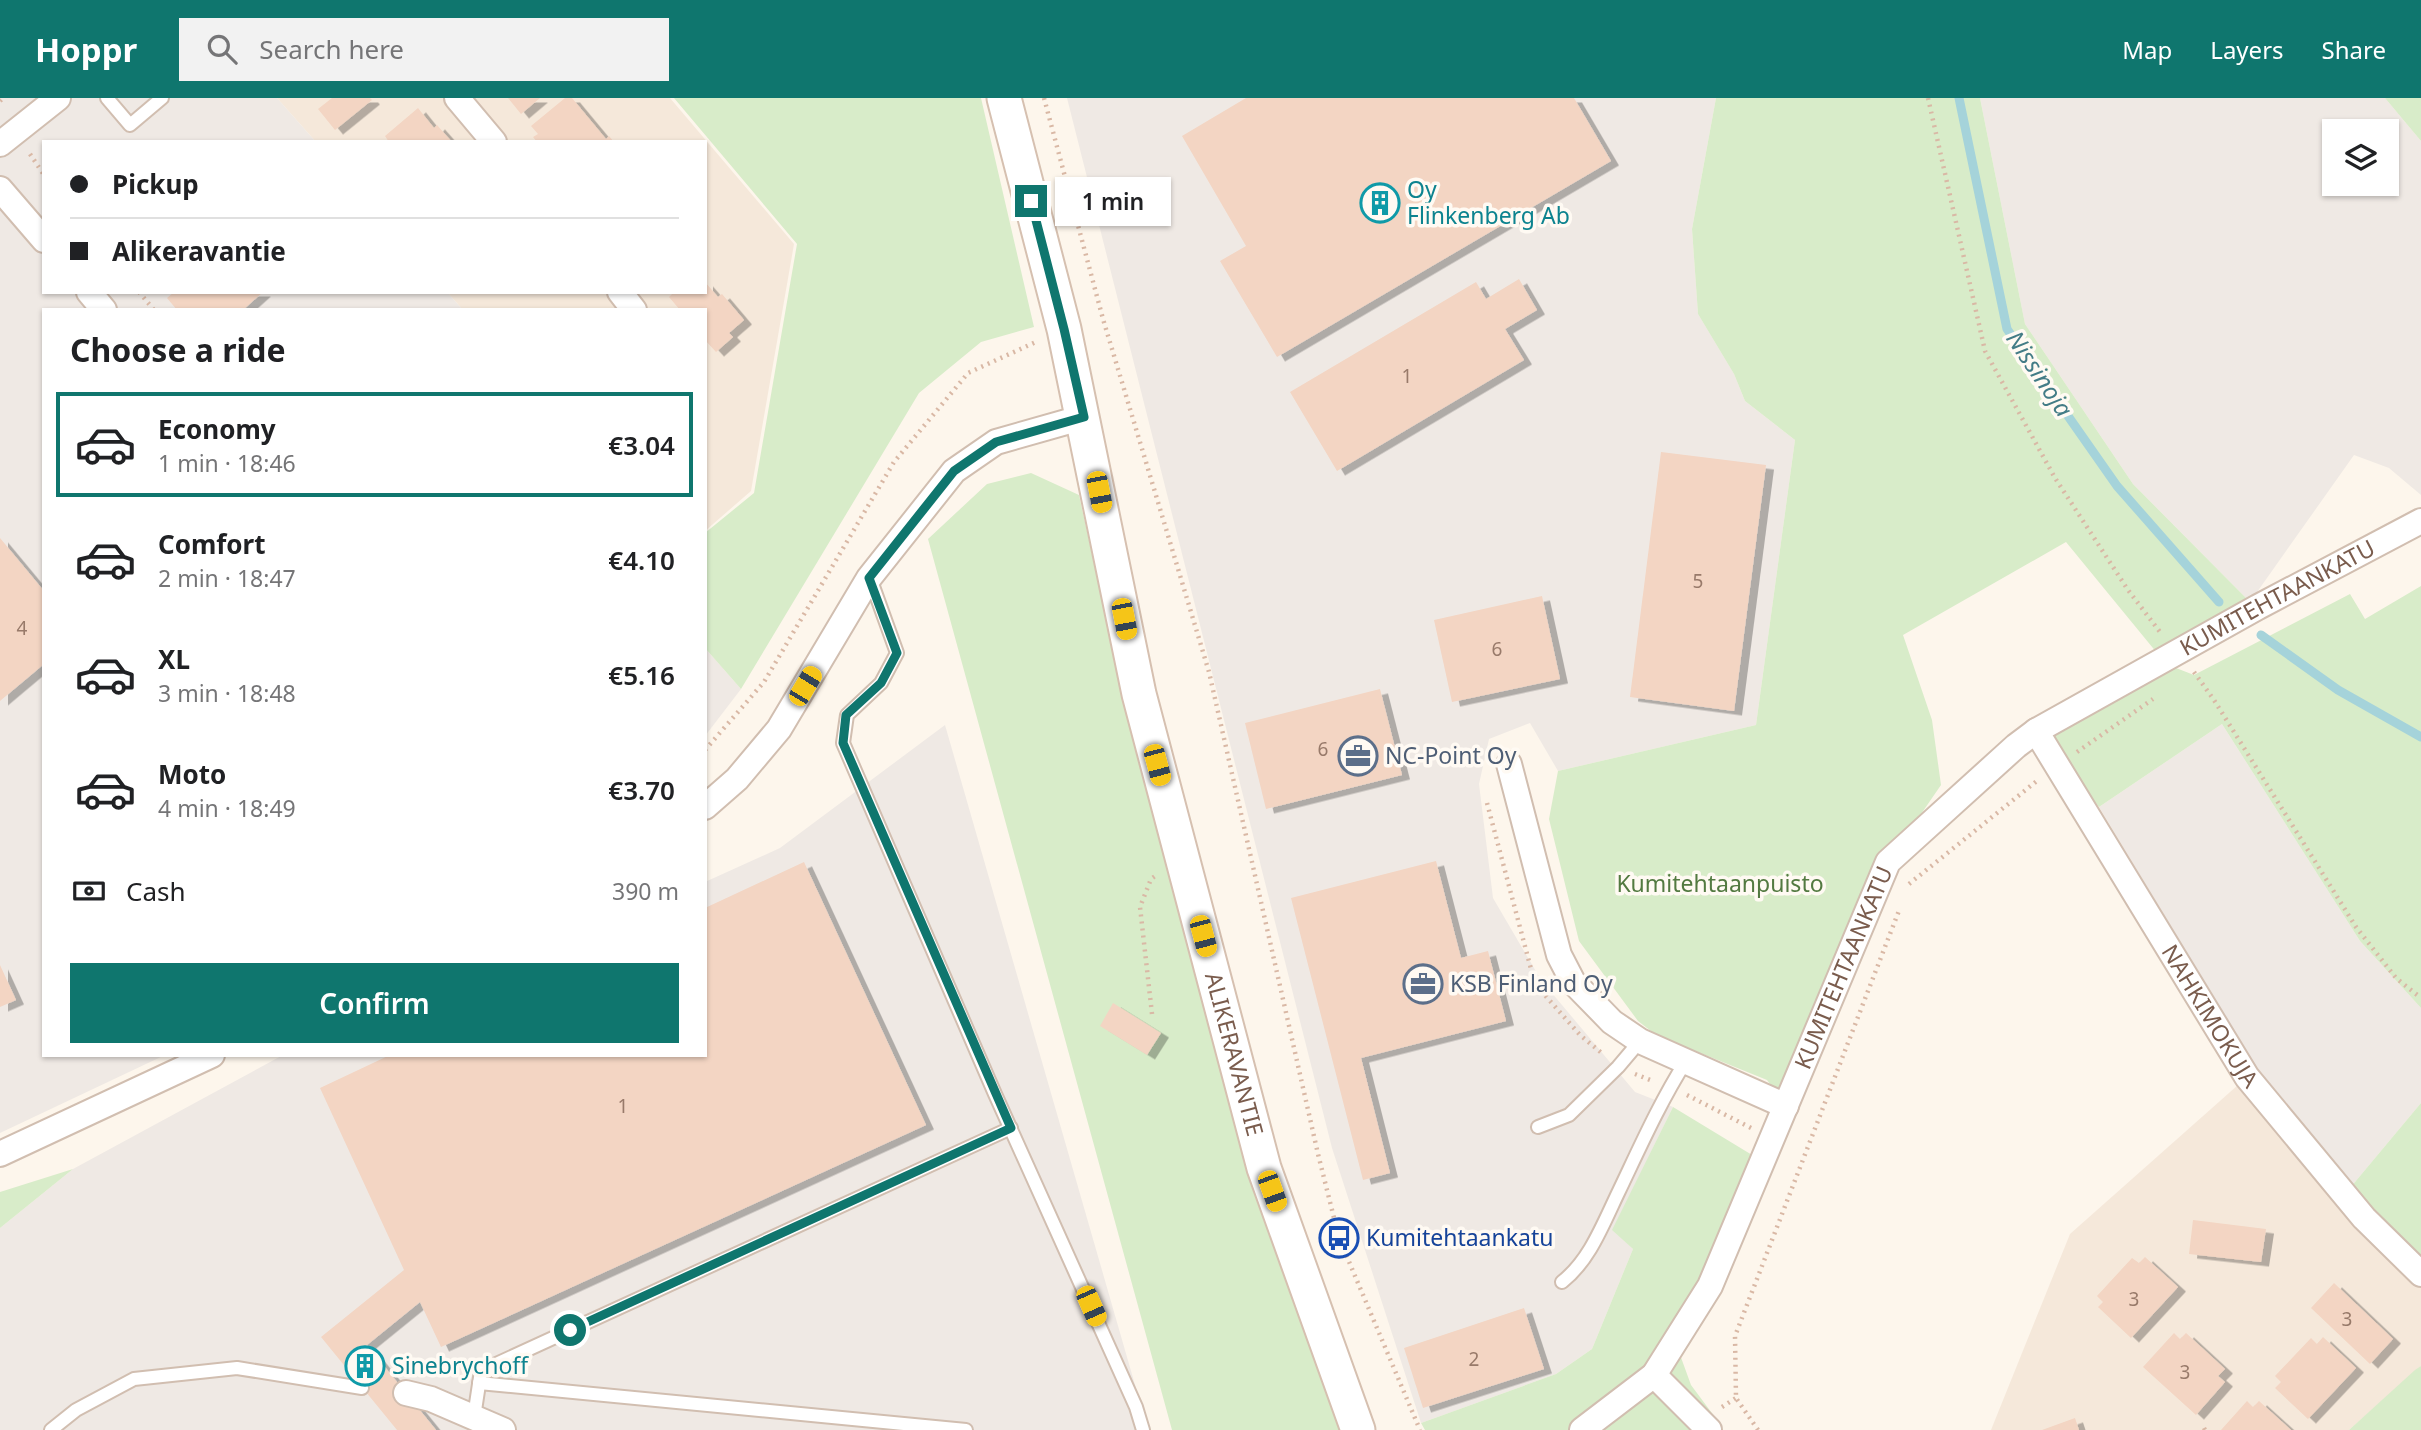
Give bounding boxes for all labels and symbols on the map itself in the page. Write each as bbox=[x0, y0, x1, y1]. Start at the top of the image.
place label: Oy Flinkenberg Ab bbox=[1407, 173, 1570, 231]
callout: 1 min bbox=[1056, 176, 1171, 226]
building icon: Oy Flinkenberg Ab bbox=[1359, 182, 1401, 224]
route end bbox=[1015, 185, 1047, 217]
water label: Nissinoja bbox=[1999, 324, 2081, 423]
house number: 1 bbox=[1402, 363, 1412, 389]
car bbox=[1085, 469, 1114, 515]
street label: KUMITEHTAANKATU bbox=[2173, 531, 2380, 663]
house number: 5 bbox=[1693, 568, 1703, 594]
car bbox=[1110, 596, 1139, 642]
house number: 4 bbox=[17, 615, 28, 641]
house number: 6 bbox=[1492, 636, 1502, 662]
car bbox=[786, 663, 825, 709]
office icon: NC-Point Oy bbox=[1337, 735, 1379, 777]
house number: 6 bbox=[1318, 736, 1328, 762]
place label: NC-Point Oy bbox=[1385, 739, 1517, 771]
car bbox=[1142, 742, 1173, 788]
street label: KUMITEHTAANKATU bbox=[1786, 861, 1900, 1074]
park label: Kumitehtaanpuisto bbox=[1616, 867, 1824, 899]
car bbox=[1188, 913, 1219, 959]
street label: NAHKIMOKUJA bbox=[2155, 938, 2267, 1094]
office icon: KSB Finland Oy bbox=[1402, 963, 1444, 1005]
place label: KSB Finland Oy bbox=[1450, 967, 1613, 999]
street label: ALIKERAVANTIE bbox=[1198, 969, 1272, 1140]
house number: 1 bbox=[618, 1093, 628, 1119]
car bbox=[1255, 1168, 1290, 1214]
bus stop icon: Kumitehtaankatu bbox=[1318, 1217, 1360, 1259]
place label: Kumitehtaankatu bbox=[1366, 1221, 1553, 1253]
car bbox=[1073, 1283, 1110, 1329]
house number: 3 bbox=[2129, 1286, 2139, 1312]
house number: 3 bbox=[2342, 1306, 2352, 1332]
route start bbox=[554, 1314, 586, 1346]
building icon: Sinebrychoff bbox=[344, 1345, 386, 1387]
house number: 2 bbox=[1469, 1346, 1479, 1372]
place label: Sinebrychoff bbox=[392, 1349, 529, 1381]
house number: 3 bbox=[2180, 1359, 2190, 1385]

